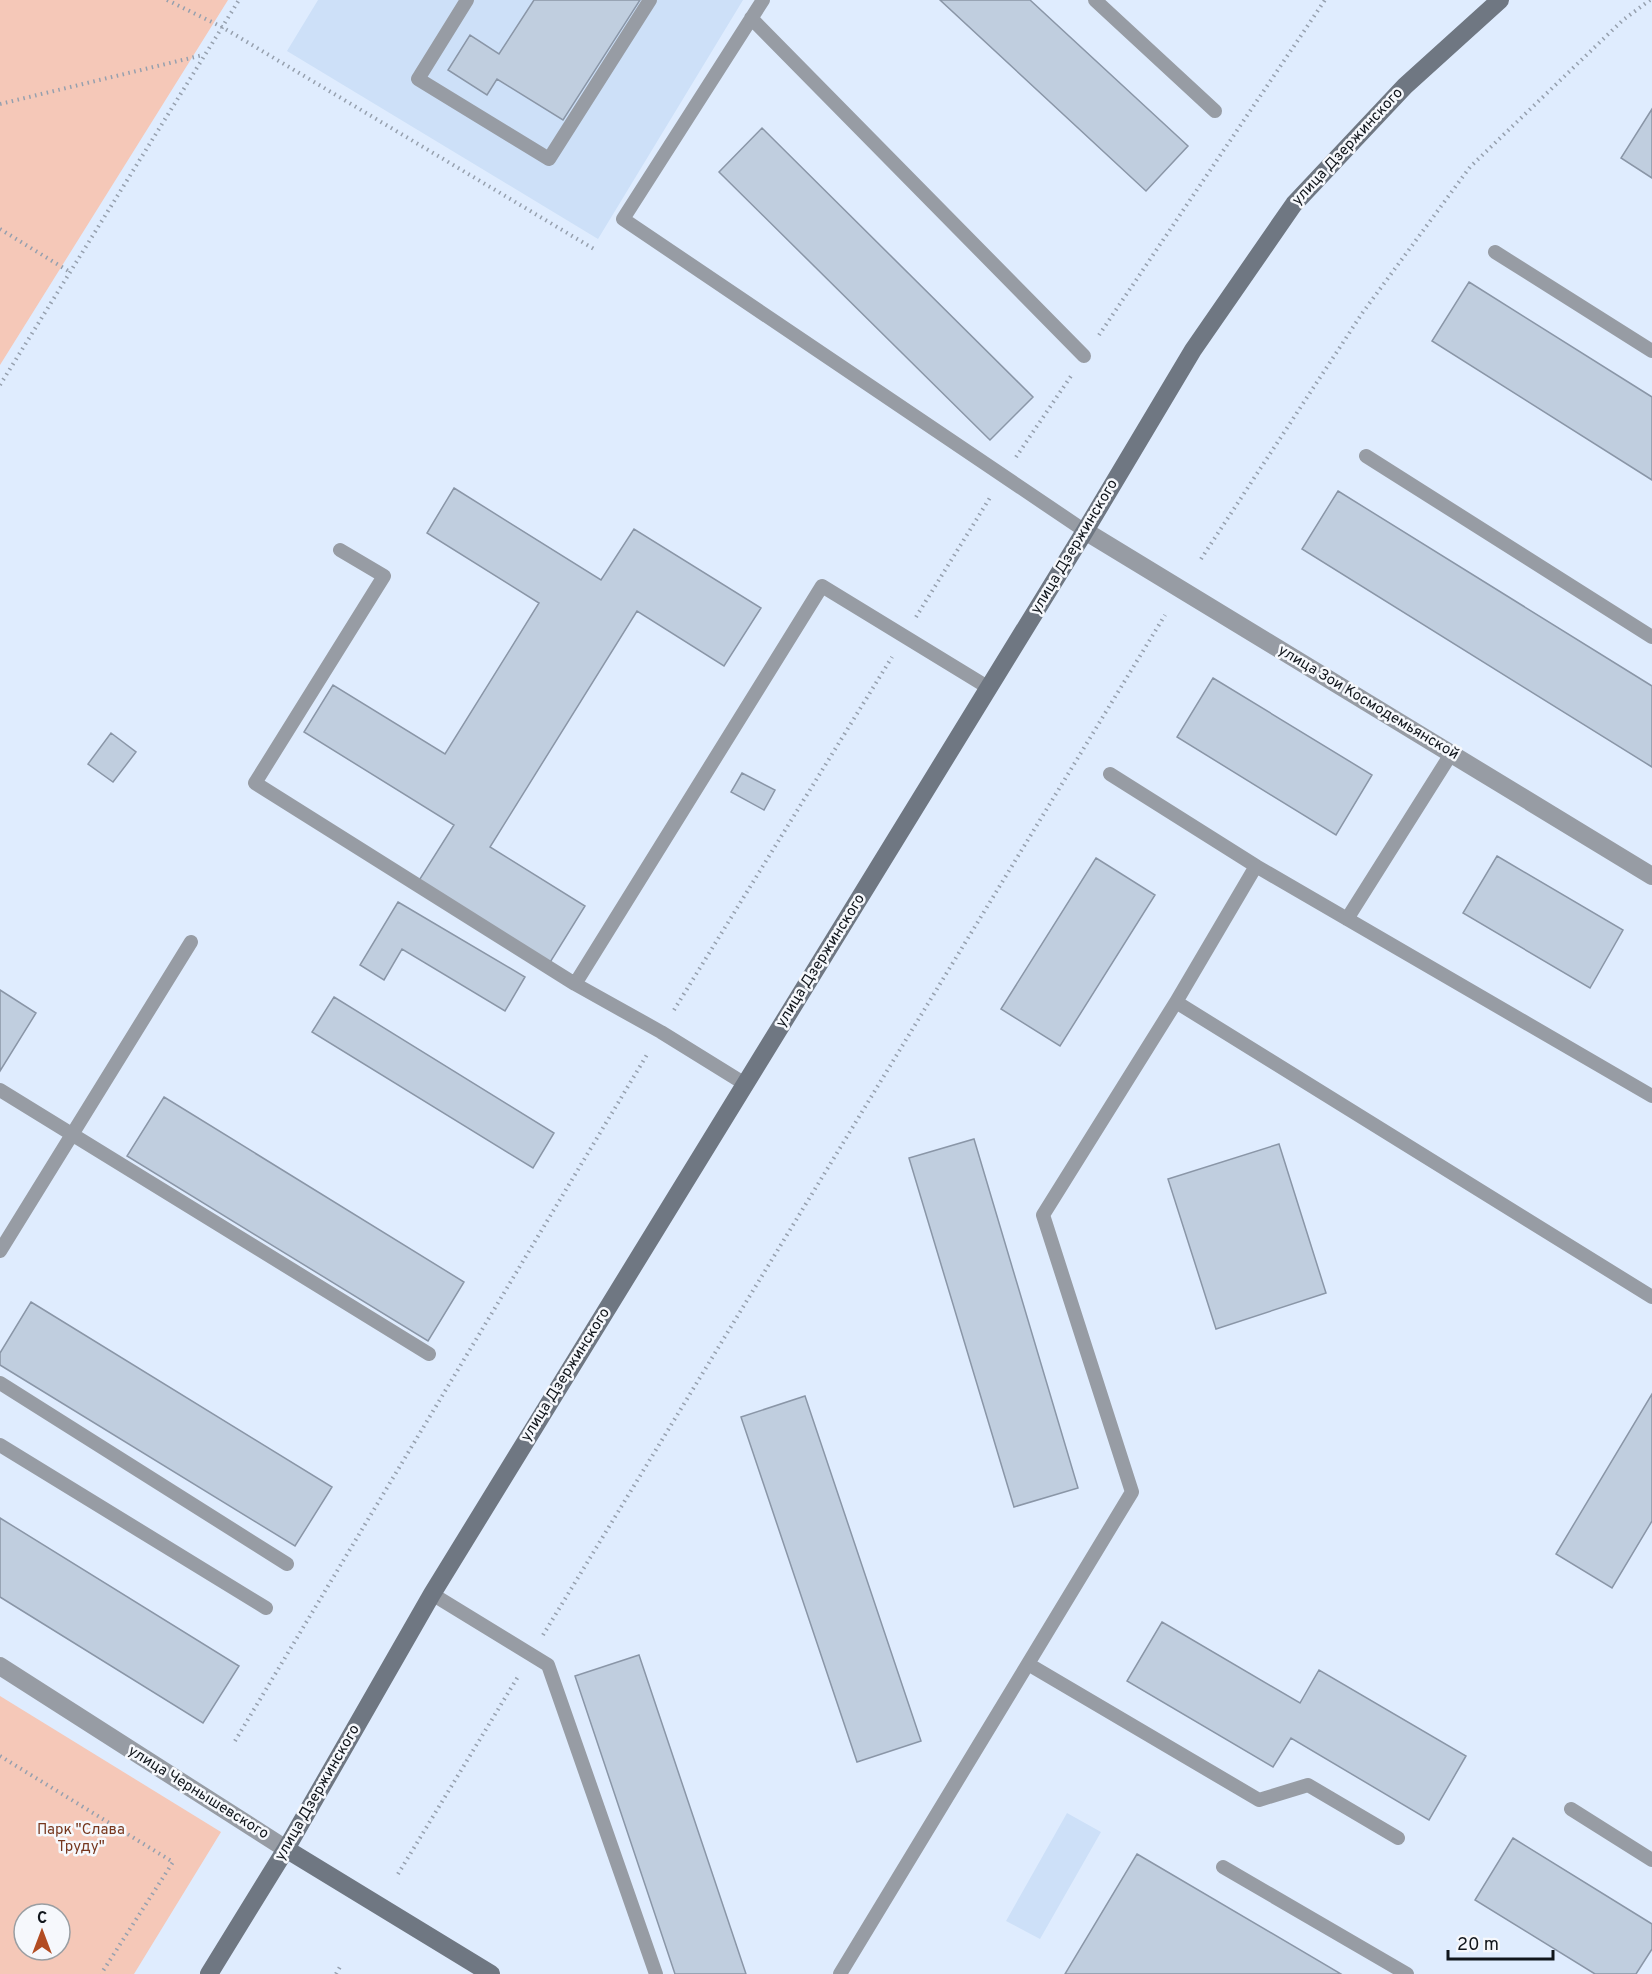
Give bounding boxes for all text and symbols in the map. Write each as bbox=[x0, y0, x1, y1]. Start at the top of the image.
street label: улица Дзержинского bbox=[1289, 84, 1407, 210]
street label: улица Дзержинского bbox=[1027, 476, 1123, 618]
street label: улица Зои Космодемьянской bbox=[1274, 641, 1462, 765]
street label: улица Дзержинского bbox=[772, 891, 870, 1031]
street label: улица Дзержинского bbox=[517, 1305, 615, 1445]
street label: улица Дзержинского bbox=[271, 1722, 365, 1864]
street label: улица Чернышевского bbox=[124, 1742, 272, 1844]
park label: Парк "Слава Труду" bbox=[37, 1821, 125, 1857]
north arrow bbox=[12, 1902, 72, 1962]
text: С bbox=[37, 1909, 47, 1929]
scale bar bbox=[1448, 1923, 1553, 1961]
text: 20 m bbox=[1457, 1934, 1499, 1957]

